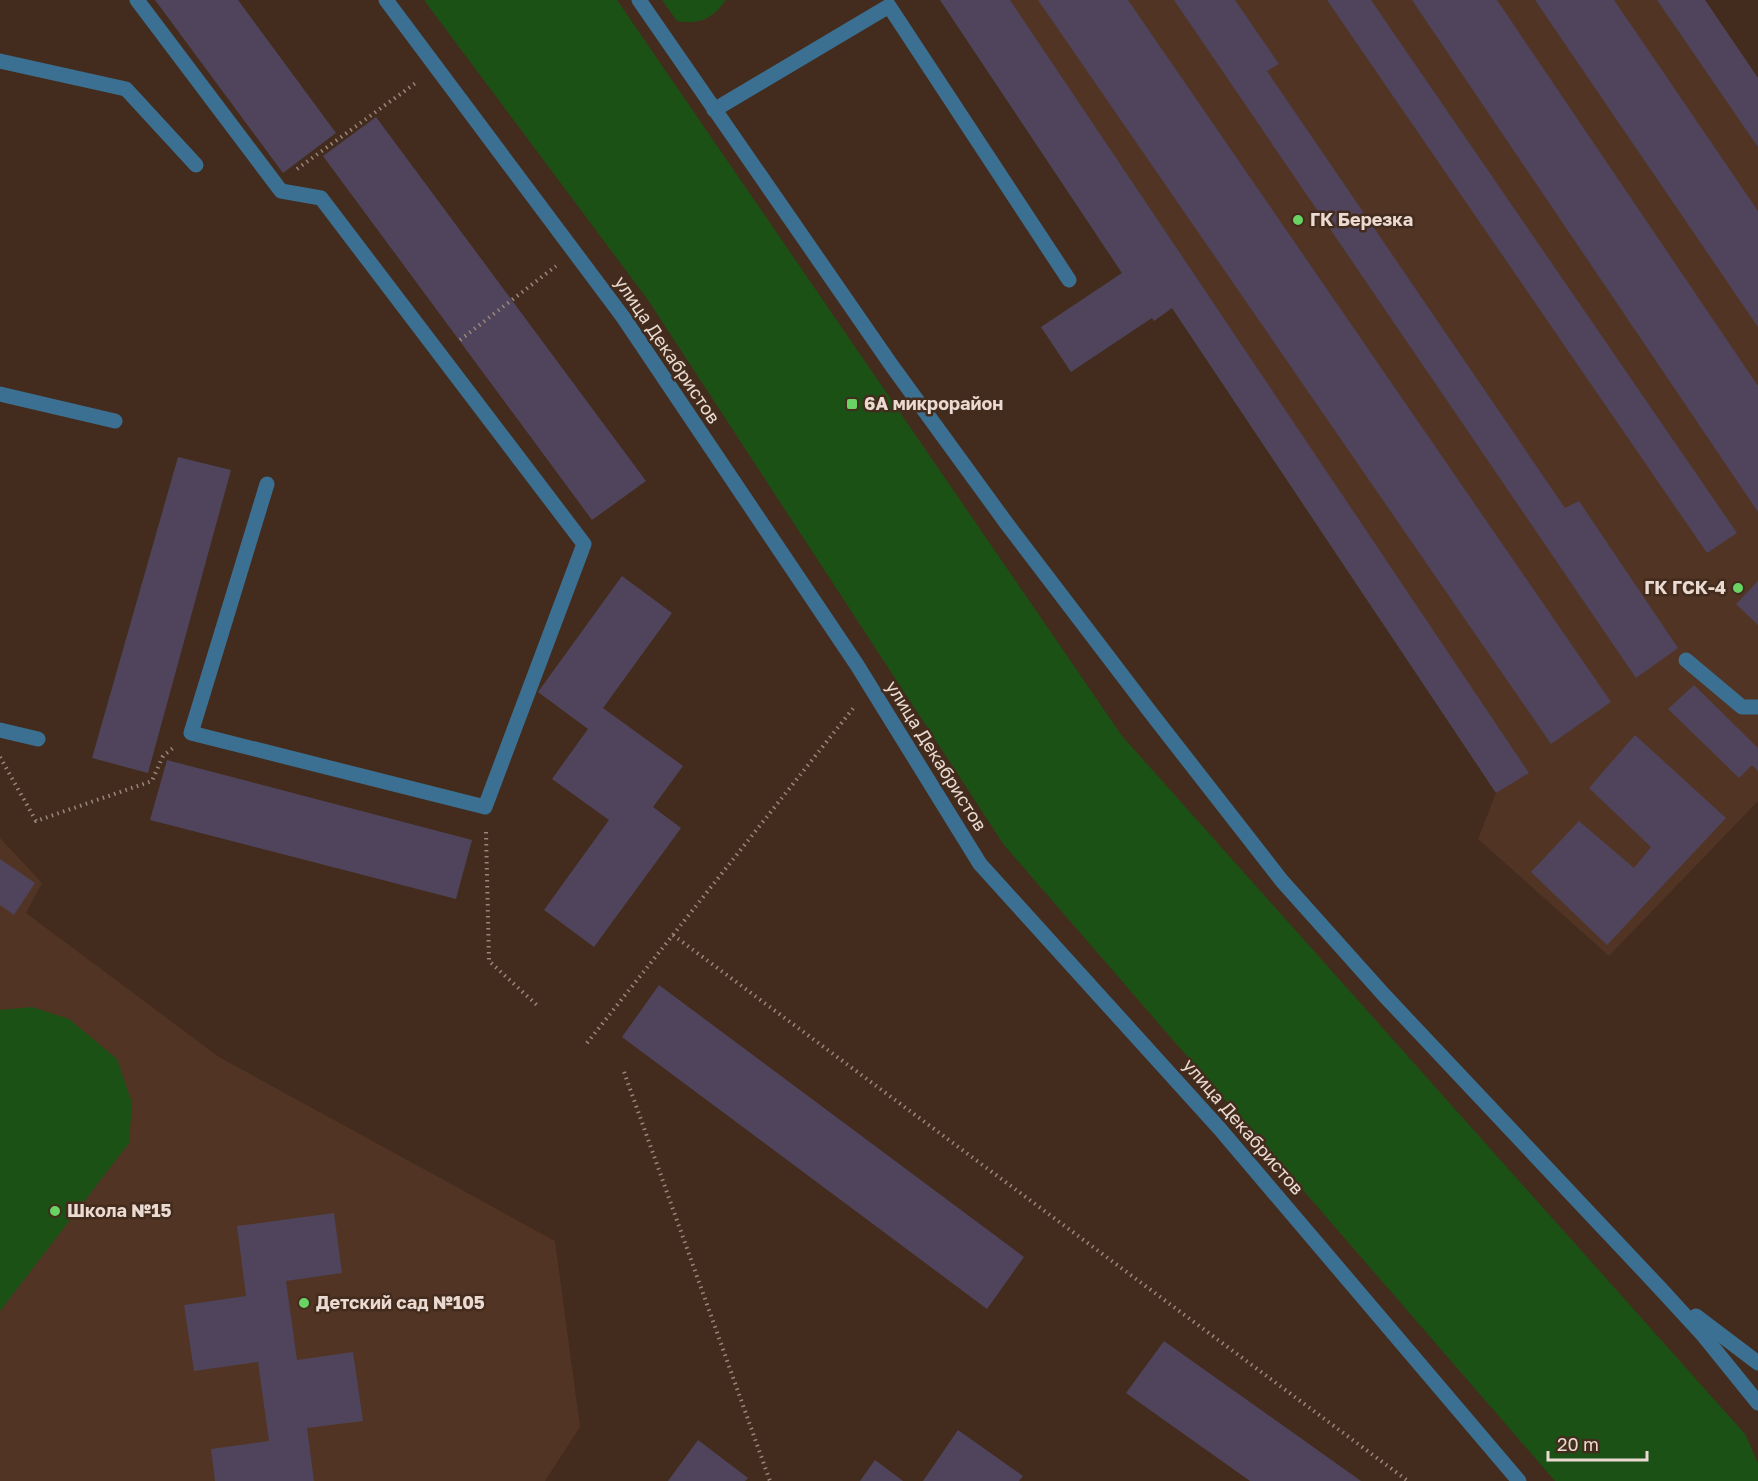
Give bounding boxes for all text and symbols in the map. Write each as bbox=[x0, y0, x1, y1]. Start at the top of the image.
place label: ГК Березка bbox=[1310, 208, 1413, 230]
marker: ГК Березка bbox=[1291, 213, 1305, 227]
street label: улица Декабристов bbox=[610, 272, 725, 427]
place label: 6А микрорайон bbox=[864, 392, 1003, 414]
marker: 6А микрорайон bbox=[845, 397, 859, 411]
place label: ГК ГСК-4 bbox=[1644, 576, 1726, 598]
marker: ГК ГСК-4 bbox=[1731, 581, 1745, 595]
street label: улица Декабристов bbox=[882, 676, 992, 835]
street label: улица Декабристов bbox=[1179, 1054, 1309, 1199]
place label: Школа №15 bbox=[67, 1199, 172, 1221]
marker: Школа №15 bbox=[48, 1204, 62, 1218]
place label: Детский сад №105 bbox=[316, 1291, 485, 1313]
marker: Детский сад №105 bbox=[297, 1296, 311, 1310]
scale bar bbox=[1548, 1424, 1647, 1462]
text: 20 m bbox=[1557, 1433, 1599, 1455]

